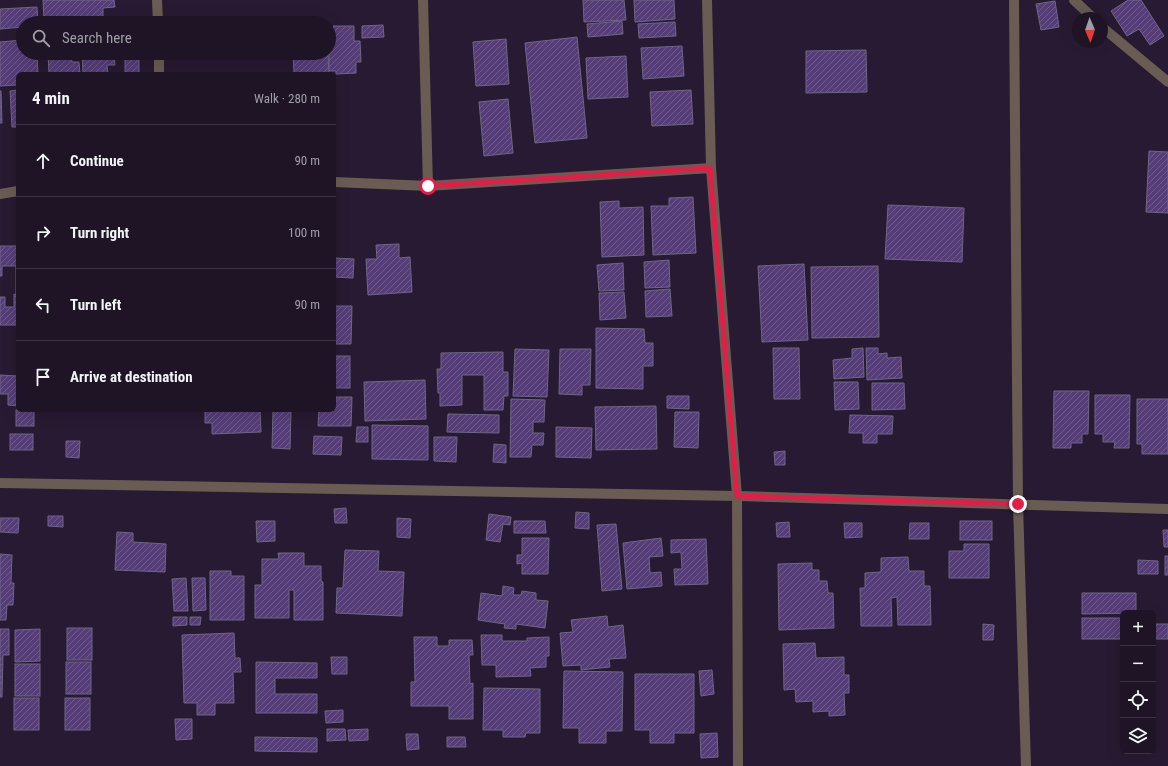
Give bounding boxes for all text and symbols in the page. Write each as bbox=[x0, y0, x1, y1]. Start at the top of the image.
north arrow bbox=[1072, 12, 1108, 48]
search box bbox=[16, 16, 336, 60]
icon: search bbox=[30, 27, 52, 49]
text: Search here bbox=[62, 29, 132, 47]
text: 4 min bbox=[32, 88, 70, 108]
text: Walk · 280 m bbox=[254, 91, 320, 106]
icon: ahead bbox=[32, 150, 54, 172]
text: Continue bbox=[70, 152, 124, 170]
text: 90 m bbox=[294, 153, 320, 168]
route start bbox=[419, 177, 437, 195]
icon: right bbox=[32, 222, 54, 244]
text: Turn right bbox=[70, 224, 129, 242]
text: 100 m bbox=[288, 225, 320, 240]
icon: left bbox=[32, 294, 54, 316]
text: Turn left bbox=[70, 296, 121, 314]
text: 90 m bbox=[294, 297, 320, 312]
icon: arrive bbox=[32, 366, 54, 388]
text: Arrive at destination bbox=[70, 368, 193, 386]
route end bbox=[1009, 495, 1027, 513]
map controls bbox=[1120, 610, 1156, 754]
button: + bbox=[1120, 610, 1156, 646]
button: − bbox=[1120, 646, 1156, 682]
button: locate bbox=[1120, 682, 1156, 718]
button: layers bbox=[1120, 718, 1156, 754]

